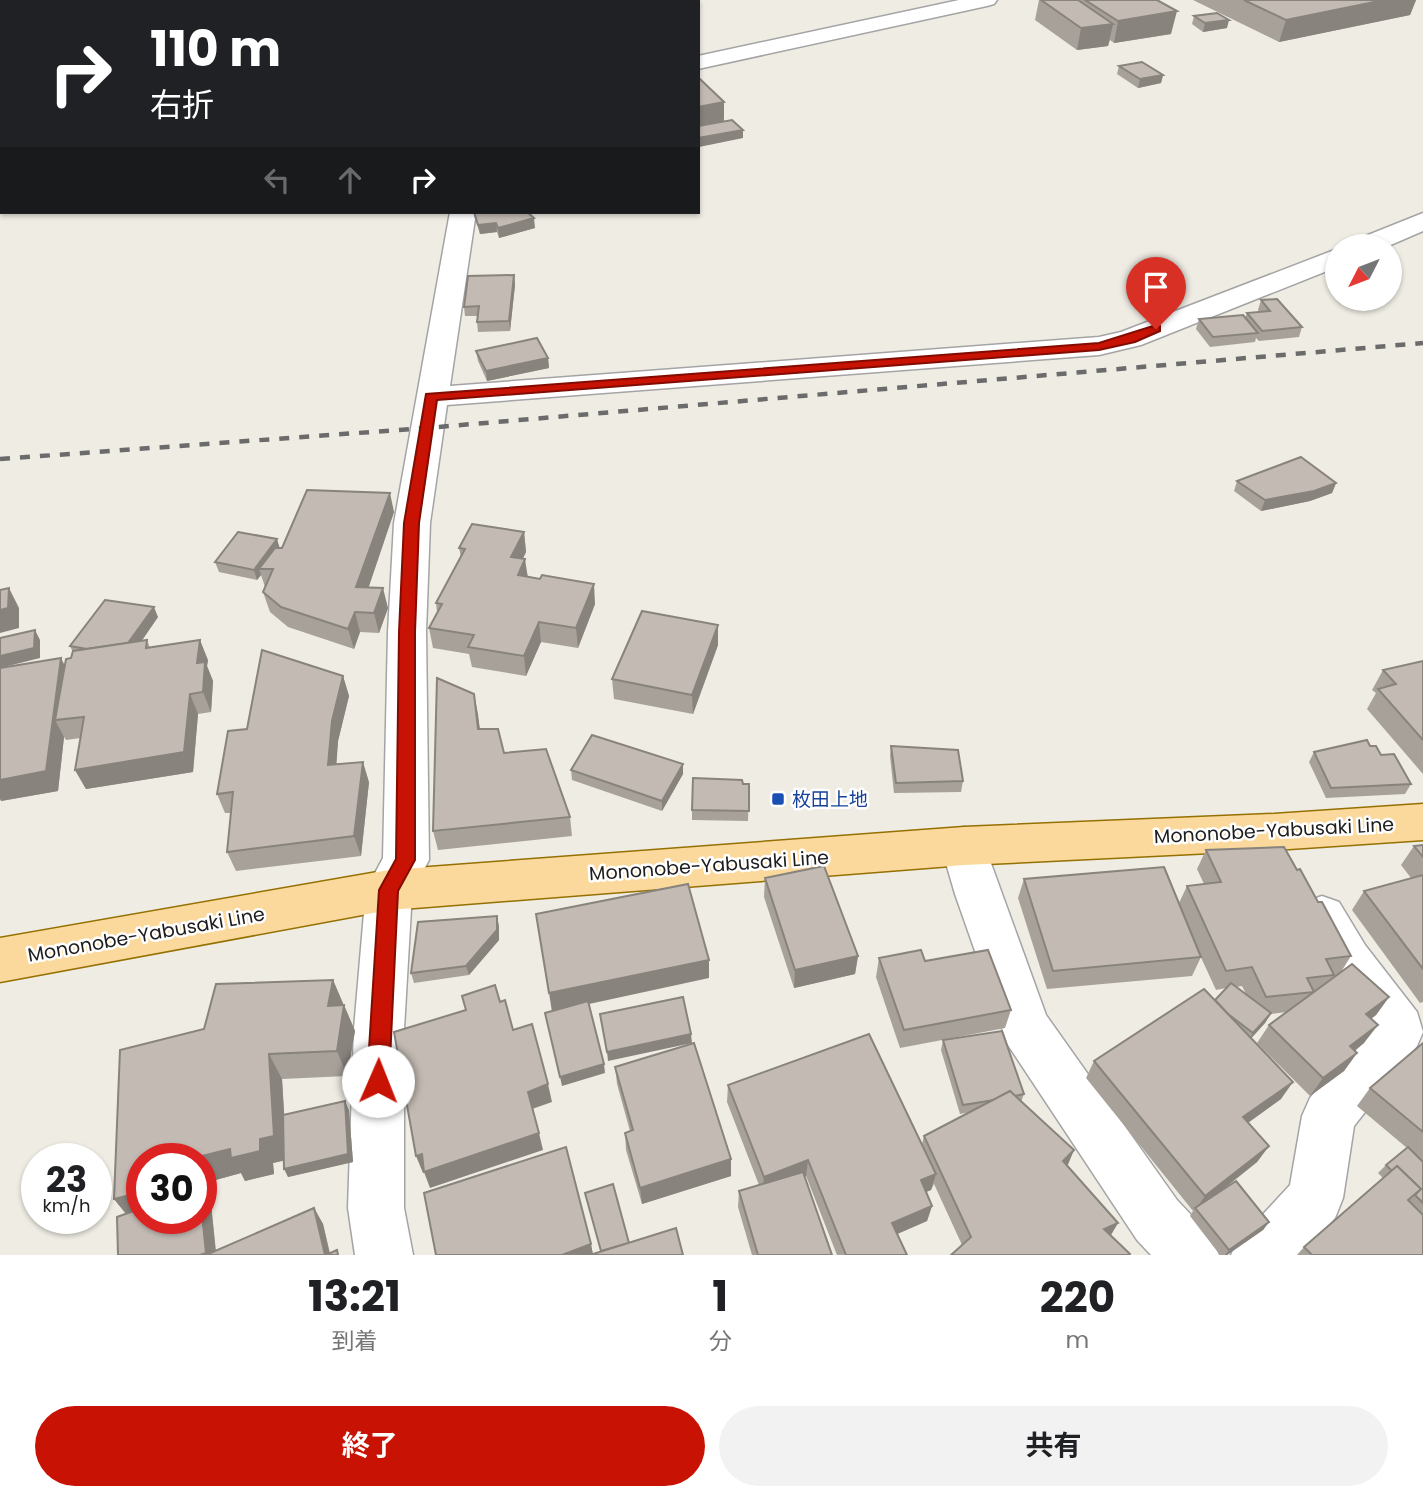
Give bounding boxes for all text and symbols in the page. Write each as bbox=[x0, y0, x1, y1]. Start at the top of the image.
text: 110 m bbox=[150, 15, 281, 83]
icon: right bbox=[35, 28, 126, 119]
text: 右折 bbox=[150, 82, 214, 127]
icon: left bbox=[258, 161, 296, 199]
icon: ahead bbox=[331, 161, 369, 199]
icon: right bbox=[404, 161, 442, 199]
north arrow bbox=[1325, 234, 1402, 312]
map controls bbox=[1325, 234, 1402, 311]
pin bbox=[1126, 257, 1186, 329]
icon: arrive bbox=[1137, 268, 1175, 306]
place label: 枚田上地 bbox=[792, 786, 868, 813]
marker: 枚田上地 bbox=[770, 791, 786, 807]
street label: Mononobe-Yabusaki Line bbox=[1153, 811, 1395, 850]
street label: Mononobe-Yabusaki Line bbox=[588, 844, 830, 887]
street label: Mononobe-Yabusaki Line bbox=[25, 900, 267, 969]
position arrow bbox=[341, 1044, 415, 1118]
speed limit sign: 30 bbox=[126, 1143, 217, 1234]
text: 23 bbox=[46, 1155, 87, 1204]
text: km/h bbox=[43, 1193, 90, 1218]
text: 13:21 bbox=[308, 1267, 401, 1326]
text: 1 bbox=[712, 1267, 728, 1326]
text: 220 bbox=[1040, 1268, 1115, 1327]
text: m bbox=[1066, 1324, 1089, 1356]
text: 到着 bbox=[331, 1325, 377, 1357]
text: 分 bbox=[709, 1325, 732, 1357]
button: 終了 bbox=[35, 1406, 705, 1486]
button: 共有 bbox=[719, 1406, 1388, 1486]

